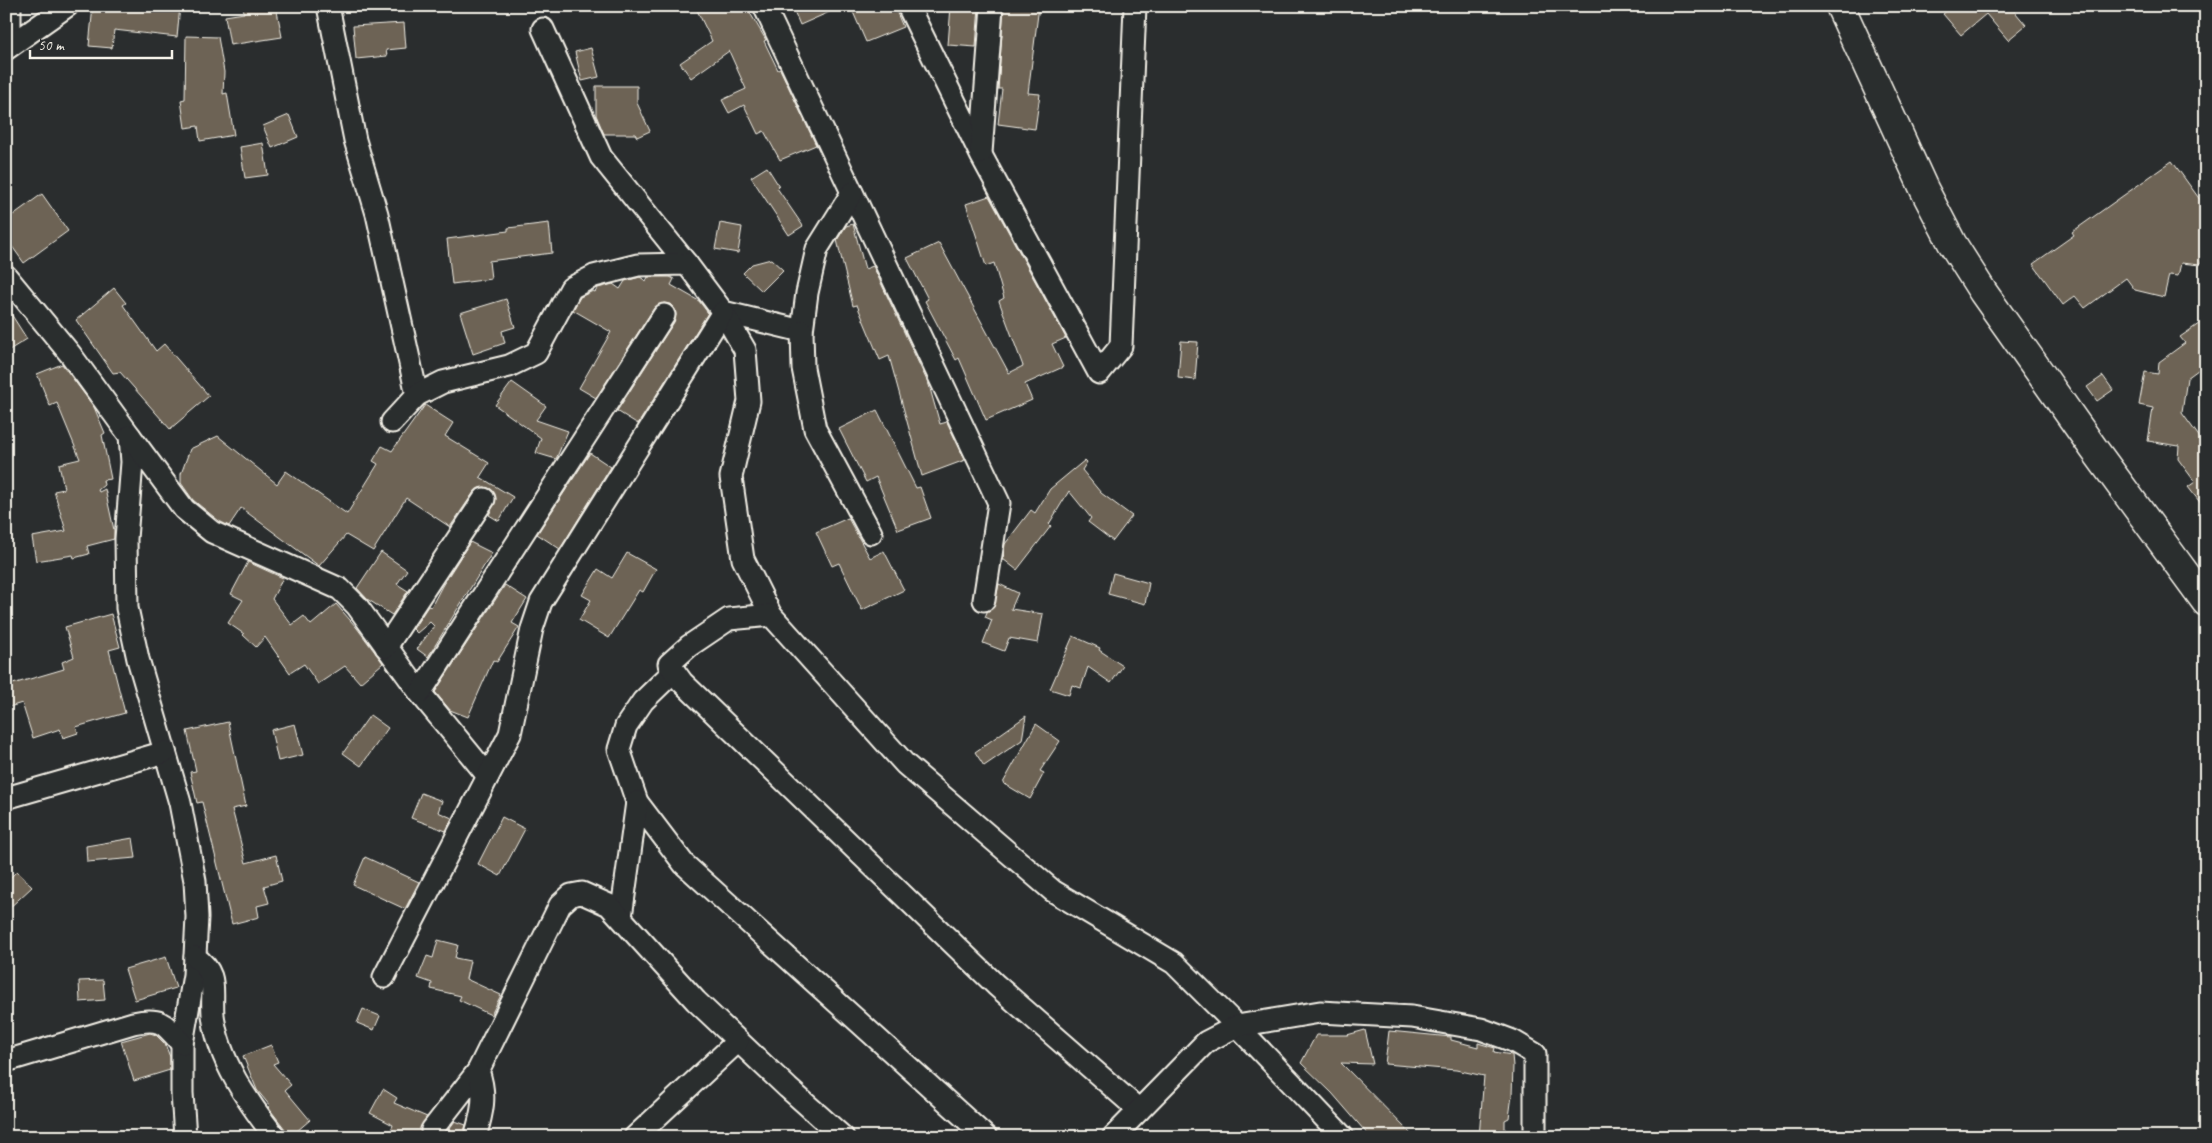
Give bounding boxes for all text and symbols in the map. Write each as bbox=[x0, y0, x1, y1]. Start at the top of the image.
scale bar bbox=[30, 28, 172, 60]
text: 50 m bbox=[38, 36, 65, 55]

